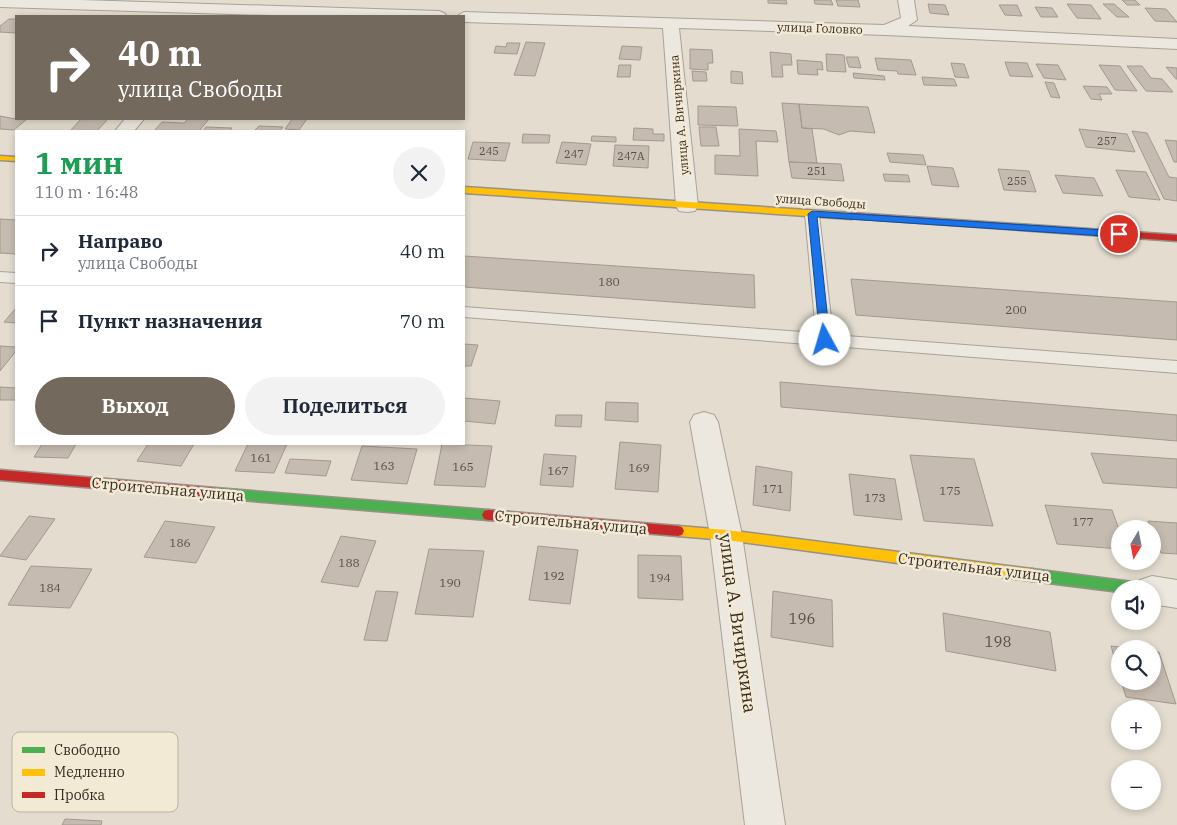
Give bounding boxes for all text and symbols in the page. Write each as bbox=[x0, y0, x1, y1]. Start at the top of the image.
street label: улица Головко bbox=[777, 19, 863, 37]
text: 40 m bbox=[118, 30, 202, 76]
icon: right bbox=[35, 35, 100, 100]
street label: улица А. Вичиркина bbox=[666, 54, 692, 176]
text: улица Свободы bbox=[118, 74, 283, 103]
house number: 257 bbox=[1097, 134, 1117, 148]
text: 1 мин bbox=[35, 143, 123, 182]
house number: 245 bbox=[479, 144, 499, 158]
button: close bbox=[393, 147, 445, 199]
house number: 247 bbox=[564, 147, 584, 161]
house number: 247А bbox=[617, 149, 645, 163]
house number: 251 bbox=[807, 164, 827, 178]
house number: 255 bbox=[1007, 174, 1027, 188]
text: 110 m · 16:48 bbox=[35, 182, 138, 202]
street label: улица Свободы bbox=[776, 190, 867, 212]
pin bbox=[1098, 213, 1140, 255]
icon: arrive bbox=[1105, 220, 1133, 248]
text: Направо bbox=[78, 229, 163, 253]
icon: right bbox=[35, 237, 63, 265]
text: 40 m bbox=[400, 239, 445, 263]
text: улица Свободы bbox=[78, 253, 198, 273]
house number: 180 bbox=[598, 274, 620, 289]
house number: 200 bbox=[1005, 302, 1027, 317]
icon: arrive bbox=[35, 307, 63, 335]
text: Пункт назначения bbox=[78, 309, 262, 333]
text: 70 m bbox=[400, 309, 445, 333]
position arrow bbox=[798, 313, 850, 365]
button: Выход bbox=[35, 377, 235, 435]
button: Поделиться bbox=[245, 377, 445, 435]
house number: 161 bbox=[250, 450, 272, 465]
house number: 163 bbox=[373, 458, 395, 473]
house number: 165 bbox=[452, 459, 474, 474]
house number: 169 bbox=[628, 460, 650, 475]
house number: 167 bbox=[547, 463, 569, 478]
street label: Строительная улица bbox=[91, 473, 245, 505]
house number: 171 bbox=[762, 481, 784, 496]
house number: 175 bbox=[939, 483, 961, 498]
house number: 173 bbox=[864, 490, 886, 505]
street label: Строительная улица bbox=[494, 506, 648, 538]
house number: 177 bbox=[1072, 514, 1094, 529]
north arrow bbox=[1111, 520, 1161, 570]
map controls bbox=[1111, 520, 1161, 810]
street label: улица А. Вичиркина bbox=[714, 532, 762, 715]
house number: 186 bbox=[169, 535, 191, 550]
street label: Строительная улица bbox=[897, 548, 1051, 586]
house number: 188 bbox=[338, 555, 360, 570]
house number: 192 bbox=[543, 568, 565, 583]
house number: 194 bbox=[649, 570, 671, 585]
house number: 190 bbox=[439, 575, 461, 590]
house number: 184 bbox=[39, 580, 61, 595]
button: sound bbox=[1111, 580, 1161, 630]
house number: 196 bbox=[788, 609, 816, 628]
house number: 198 bbox=[984, 632, 1012, 651]
button: search bbox=[1111, 640, 1161, 690]
button: + bbox=[1111, 700, 1161, 750]
legend bbox=[12, 732, 178, 812]
text: Свободно bbox=[54, 741, 120, 759]
button: − bbox=[1111, 760, 1161, 810]
text: Медленно bbox=[54, 763, 125, 781]
text: Пробка bbox=[54, 786, 105, 804]

